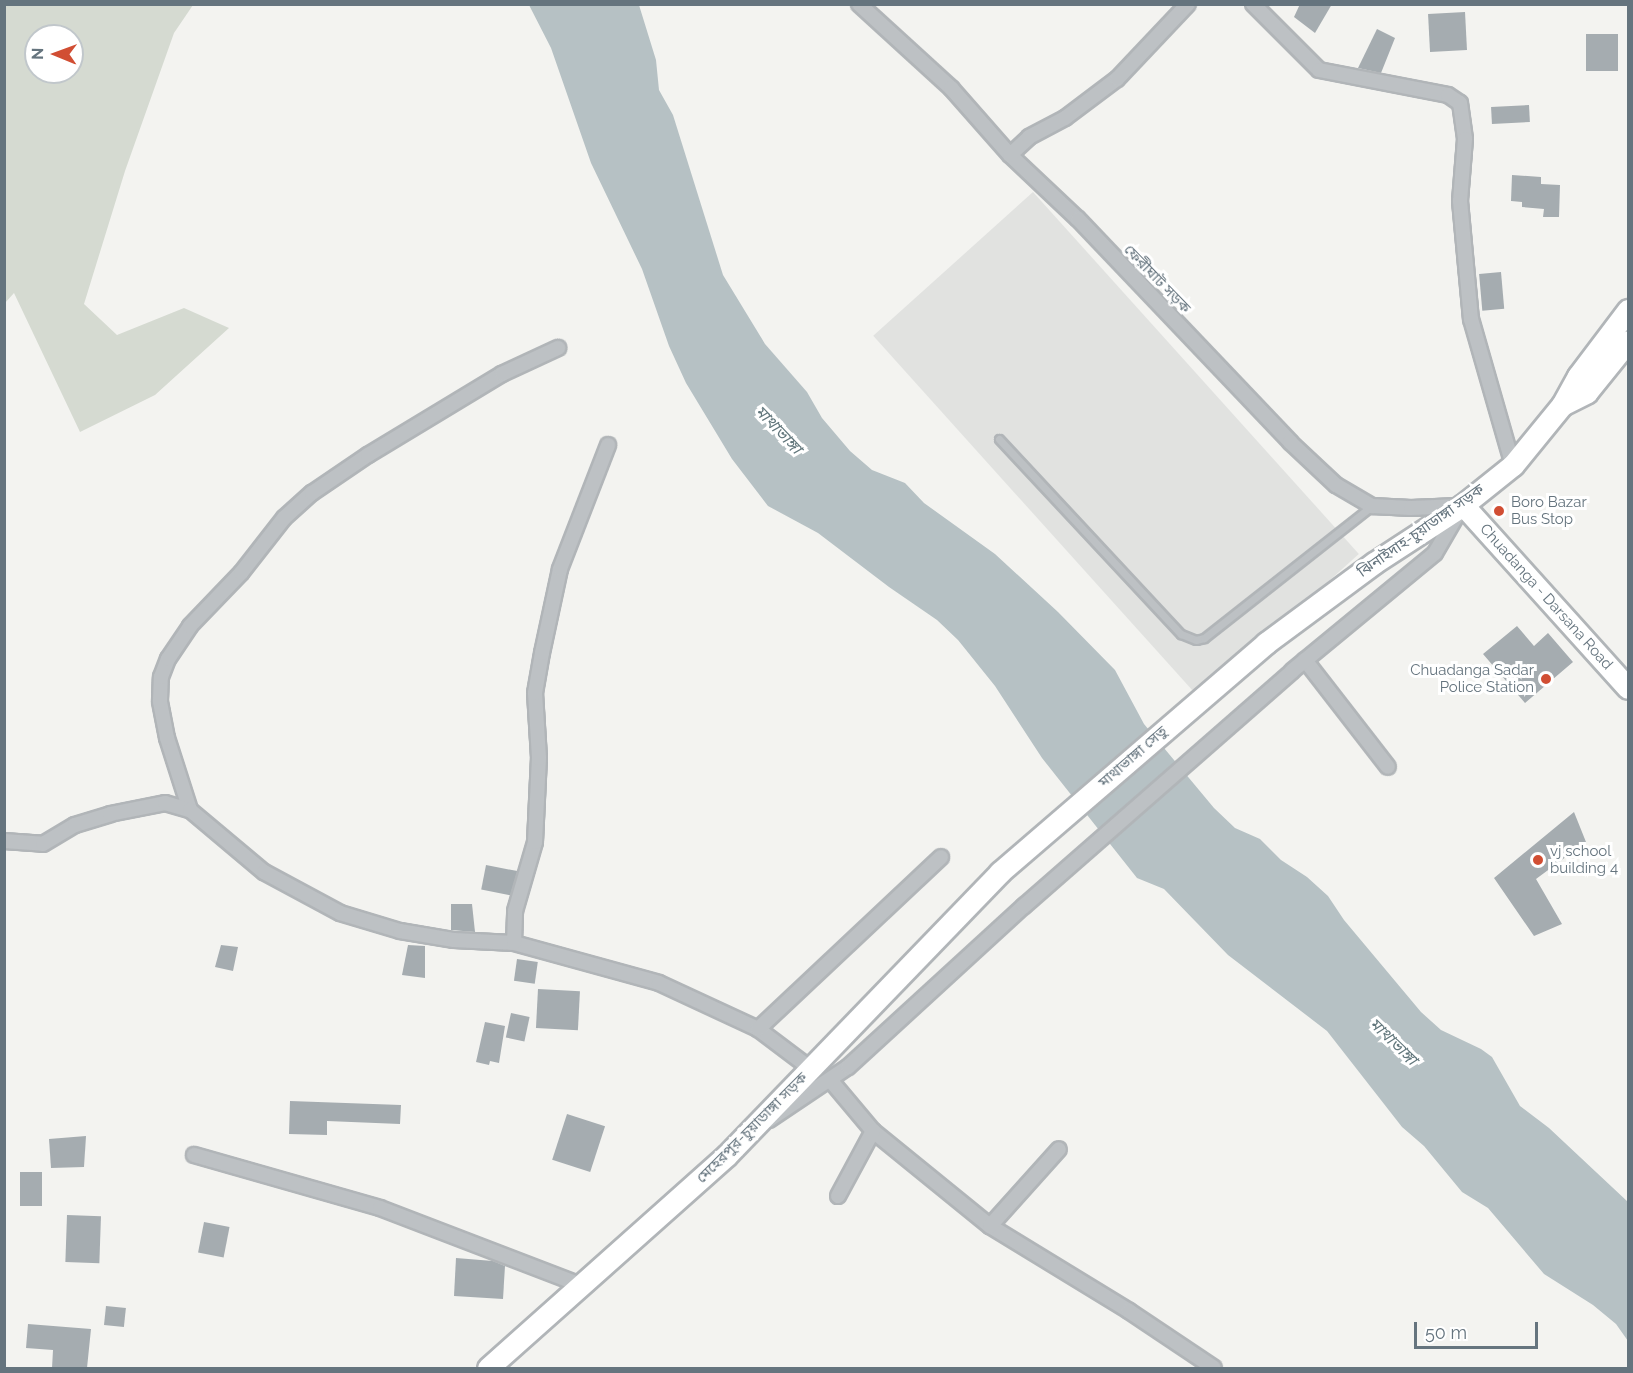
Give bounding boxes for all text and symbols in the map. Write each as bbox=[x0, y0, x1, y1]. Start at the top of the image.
north arrow bbox=[24, 24, 84, 84]
text: N bbox=[28, 47, 47, 60]
street label: ফেরীঘাট সড়ক bbox=[1120, 241, 1194, 317]
water label: মাথাভাঙ্গা bbox=[750, 402, 806, 458]
street label: ঝিনাইদাহ-চুয়াডাঙ্গা সড়ক bbox=[1354, 481, 1488, 581]
place label: Boro Bazar Bus Stop bbox=[1511, 493, 1587, 528]
marker: Boro Bazar Bus Stop bbox=[1492, 504, 1506, 518]
street label: Chuadanga - Darsana Road bbox=[1476, 520, 1616, 674]
place label: Chuadanga Sadar Police Station bbox=[1410, 661, 1534, 696]
marker: Chuadanga Sadar Police Station bbox=[1539, 672, 1553, 686]
street label: মাথাভাঙ্গা সেতু bbox=[1095, 722, 1171, 792]
place label: vj school building 4 bbox=[1550, 842, 1618, 877]
marker: vj school building 4 bbox=[1531, 853, 1545, 867]
water label: মাথাভাঙ্গা bbox=[1365, 1014, 1421, 1070]
street label: মেহেরপুর-চুয়াডাঙ্গা সড়ক bbox=[693, 1069, 811, 1187]
scale bar bbox=[1417, 1310, 1542, 1348]
text: 50 m bbox=[1425, 1322, 1467, 1343]

